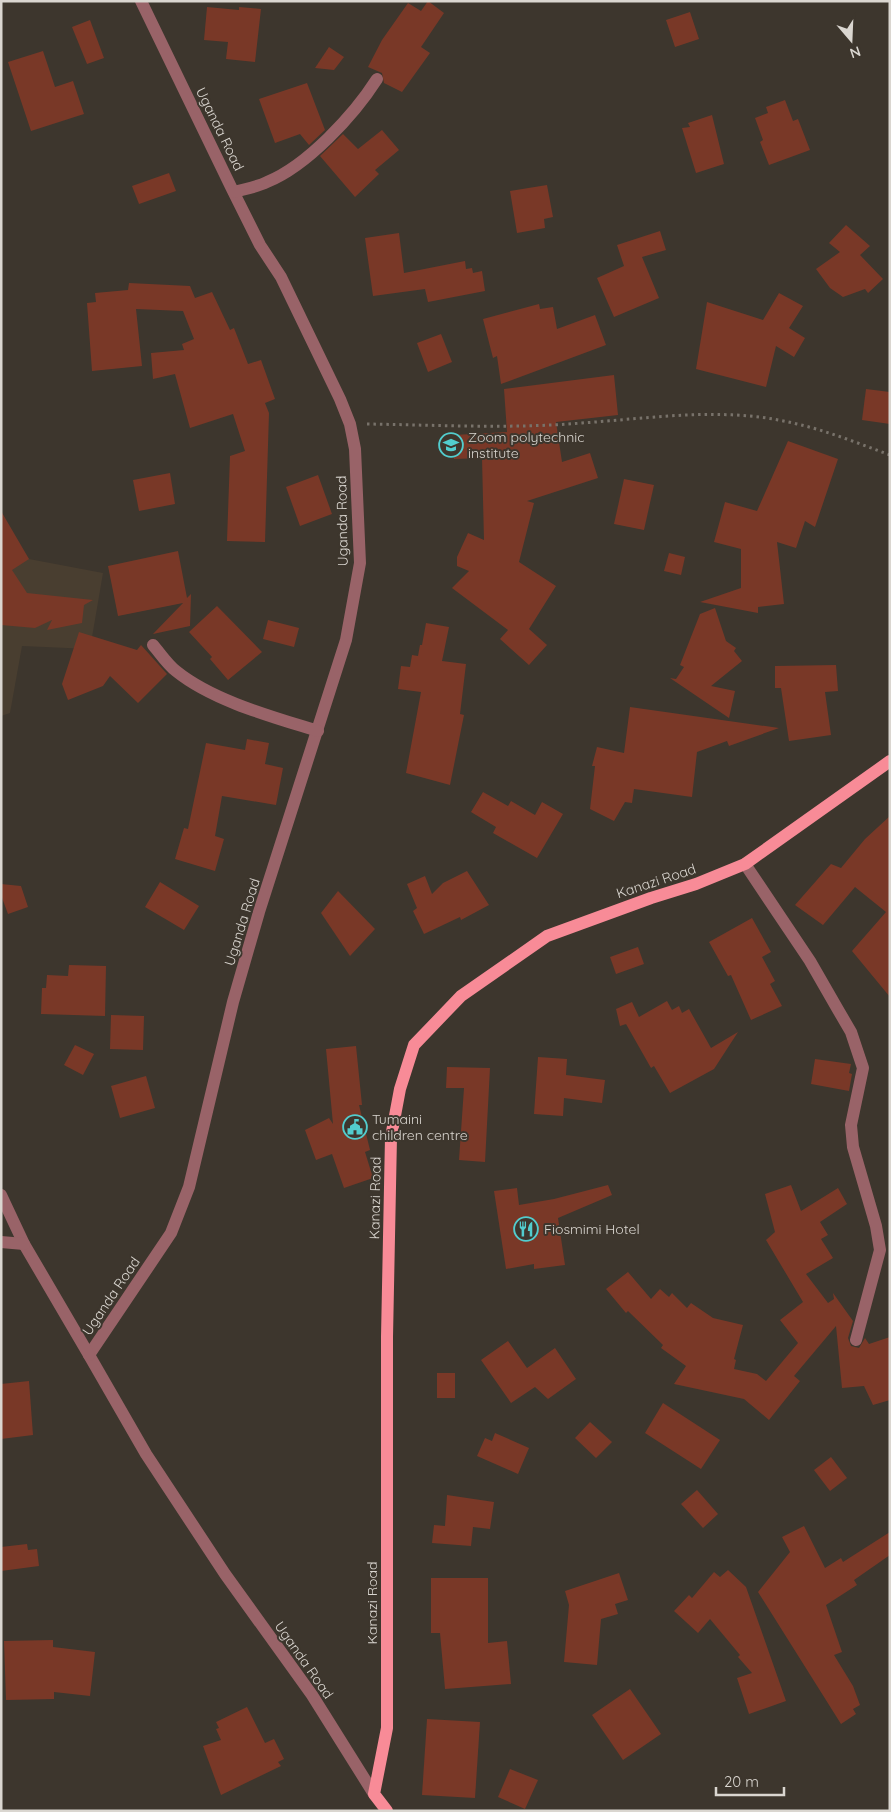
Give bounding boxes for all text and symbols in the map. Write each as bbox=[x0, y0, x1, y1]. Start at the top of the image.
north arrow bbox=[826, 15, 876, 65]
text: N bbox=[847, 42, 863, 62]
street label: Uganda Road bbox=[192, 84, 248, 174]
place label: Zoom polytechnic institute bbox=[468, 428, 584, 462]
school or university icon: Zoom polytechnic institute bbox=[438, 432, 464, 458]
street label: Uganda Road bbox=[332, 475, 352, 567]
street label: Kanazi Road bbox=[614, 860, 698, 902]
street label: Uganda Road bbox=[220, 876, 264, 968]
place label: Tumaini children centre bbox=[372, 1110, 468, 1144]
public building icon: Tumaini children centre bbox=[342, 1114, 368, 1140]
street label: Kanazi Road bbox=[365, 1156, 385, 1240]
restaurant icon: Fiosmimi Hotel bbox=[513, 1216, 539, 1242]
place label: Fiosmimi Hotel bbox=[544, 1220, 640, 1238]
street label: Uganda Road bbox=[78, 1253, 144, 1339]
street label: Kanazi Road bbox=[363, 1562, 381, 1644]
street label: Uganda Road bbox=[271, 1618, 337, 1702]
scale bar bbox=[716, 1764, 784, 1796]
text: 20 m bbox=[724, 1772, 759, 1791]

